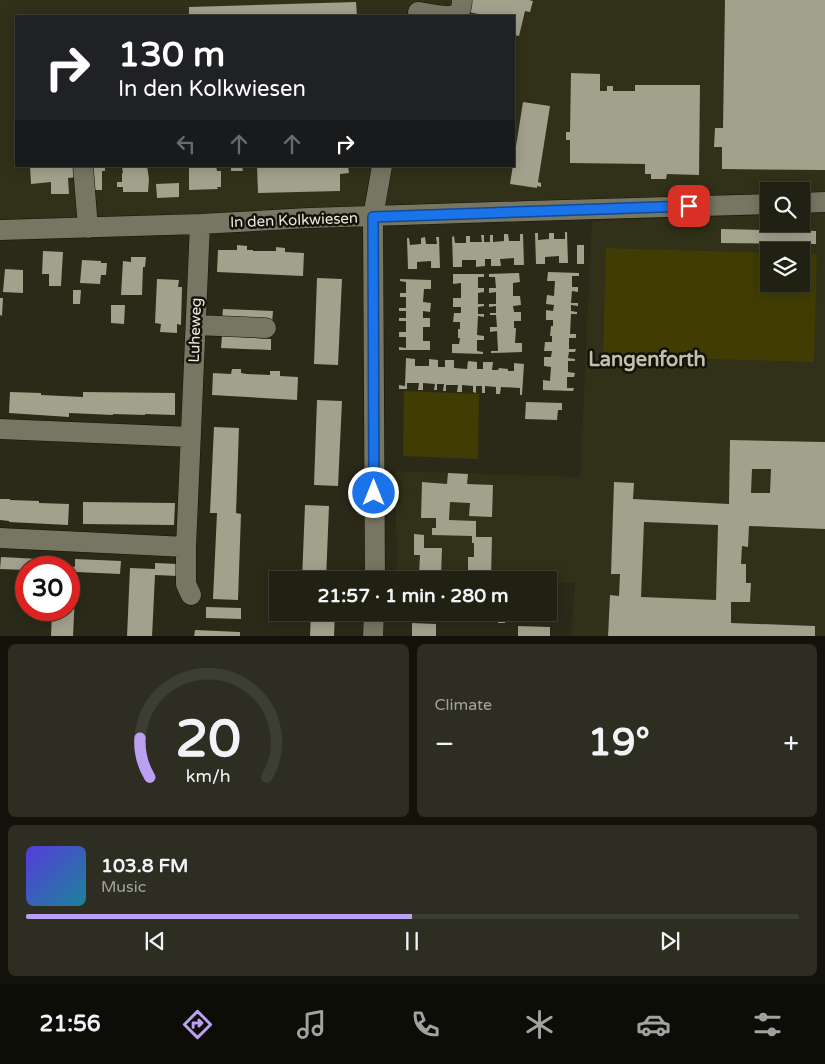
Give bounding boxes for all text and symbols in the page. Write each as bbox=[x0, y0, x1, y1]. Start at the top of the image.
text: 130 m bbox=[118, 34, 225, 76]
icon: right bbox=[35, 35, 100, 100]
text: In den Kolkwiesen bbox=[118, 76, 306, 102]
icon: left bbox=[172, 130, 200, 158]
icon: ahead bbox=[225, 130, 253, 158]
icon: ahead bbox=[278, 130, 306, 158]
icon: right bbox=[331, 130, 359, 158]
map controls bbox=[760, 182, 810, 292]
button: search bbox=[760, 182, 810, 232]
pin bbox=[668, 185, 710, 227]
icon: arrive bbox=[675, 192, 703, 220]
street label: In den Kolkwiesen bbox=[230, 209, 358, 231]
button: layers bbox=[760, 242, 810, 292]
street label: Luheweg bbox=[185, 297, 205, 363]
district label: Langenforth bbox=[588, 348, 706, 372]
position arrow bbox=[347, 466, 399, 518]
speed limit sign: 30 bbox=[15, 556, 80, 621]
text: 21:57 · 1 min · 280 m bbox=[317, 585, 509, 607]
text: Climate bbox=[435, 695, 492, 715]
text: 20 bbox=[176, 708, 241, 771]
text: 19° bbox=[588, 720, 650, 766]
text: − bbox=[435, 727, 454, 761]
text: + bbox=[783, 727, 799, 761]
text: km/h bbox=[186, 766, 231, 787]
text: 103.8 FM bbox=[101, 855, 188, 877]
text: Music bbox=[101, 877, 146, 897]
icon: previous bbox=[141, 927, 169, 955]
icon: pause bbox=[398, 927, 426, 955]
icon: next bbox=[656, 927, 684, 955]
icon: directions bbox=[180, 1007, 215, 1042]
icon: music bbox=[294, 1007, 329, 1042]
icon: phone bbox=[408, 1007, 443, 1042]
icon: climate bbox=[522, 1007, 557, 1042]
icon: car bbox=[636, 1007, 671, 1042]
icon: filters bbox=[750, 1007, 785, 1042]
text: 21:56 bbox=[40, 1011, 101, 1037]

